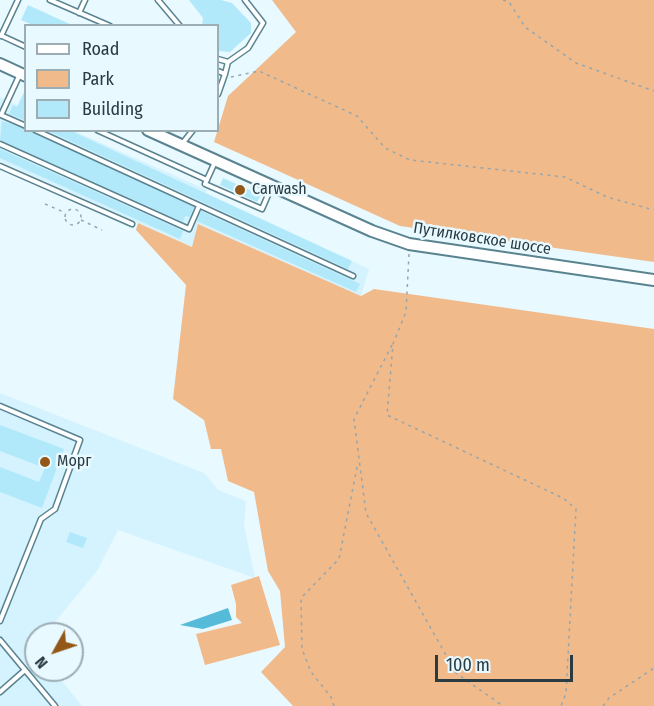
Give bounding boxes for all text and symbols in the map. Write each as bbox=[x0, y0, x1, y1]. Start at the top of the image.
legend bbox=[24, 24, 219, 132]
text: Road bbox=[82, 38, 119, 60]
text: Park bbox=[82, 68, 114, 90]
text: Building bbox=[82, 98, 143, 120]
place label: Carwash bbox=[252, 180, 307, 200]
marker: Carwash bbox=[233, 183, 247, 197]
street label: Путилковское шоссе bbox=[412, 219, 552, 259]
place label: Морг bbox=[57, 452, 91, 472]
marker: Морг bbox=[38, 455, 52, 469]
north arrow bbox=[24, 622, 84, 682]
scale bar bbox=[438, 643, 576, 681]
text: N bbox=[31, 653, 52, 672]
text: 100 m bbox=[446, 654, 490, 676]

